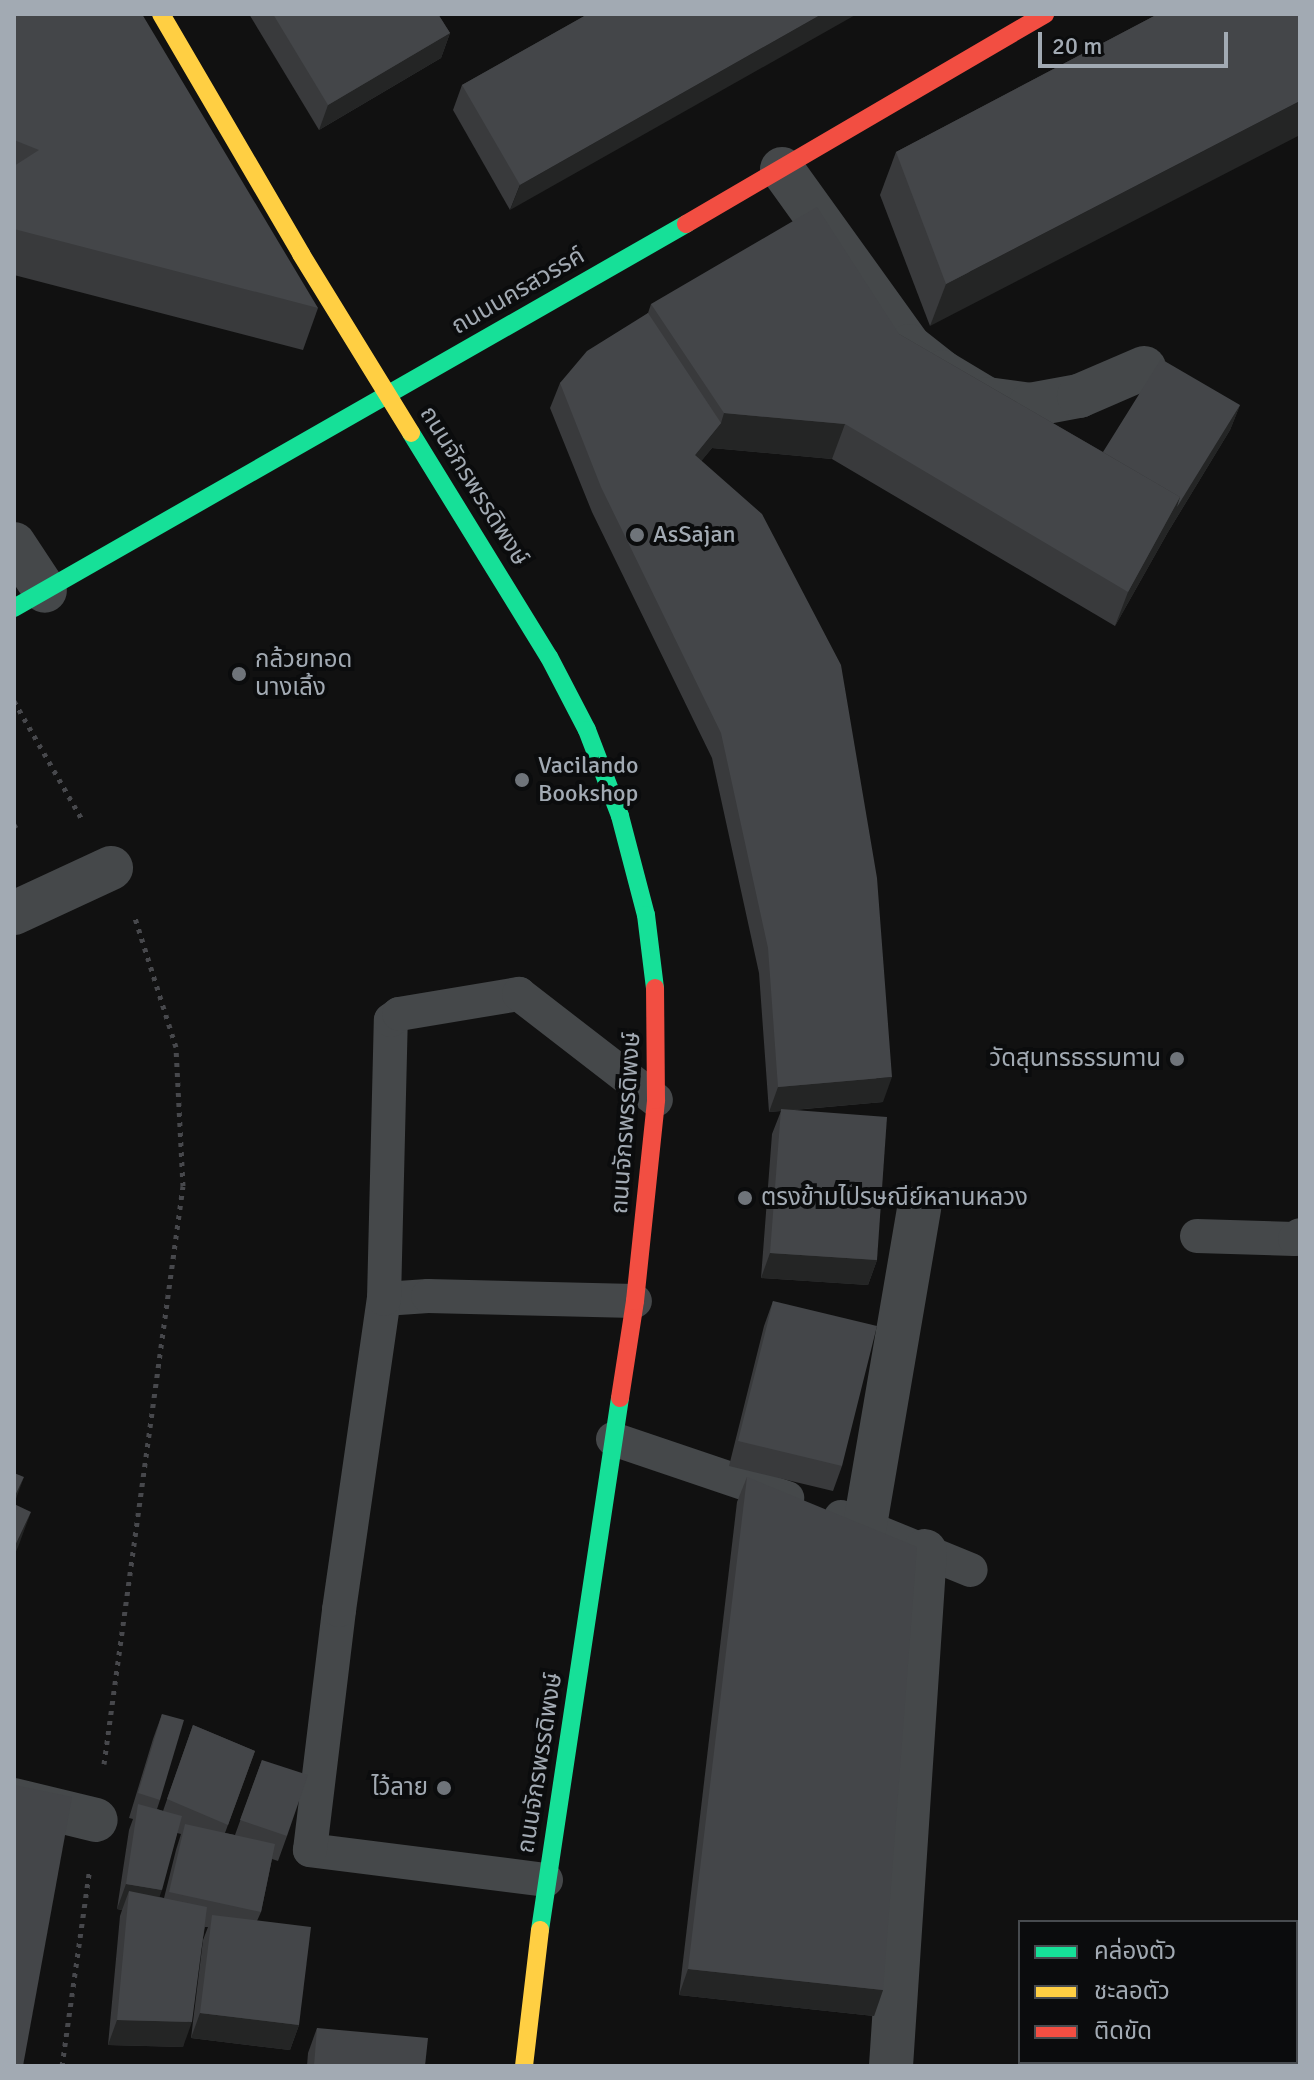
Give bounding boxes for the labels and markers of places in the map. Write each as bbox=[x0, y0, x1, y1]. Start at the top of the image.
place label: AsSajan bbox=[653, 521, 736, 549]
marker: AsSajan bbox=[628, 526, 646, 544]
place label: กล้วยทอด นางเลิ้ง bbox=[255, 646, 352, 702]
marker: กล้วยทอด นางเลิ้ง bbox=[230, 665, 248, 683]
place label: Vacilando Bookshop bbox=[538, 752, 639, 808]
marker: Vacilando Bookshop bbox=[513, 771, 531, 789]
place label: วัดสุนทรธรรมทาน bbox=[989, 1045, 1161, 1073]
marker: วัดสุนทรธรรมทาน bbox=[1168, 1050, 1186, 1068]
place label: ตรงข้ามไปรษณีย์หลานหลวง bbox=[761, 1184, 1028, 1212]
marker: ตรงข้ามไปรษณีย์หลานหลวง bbox=[736, 1189, 754, 1207]
place label: ไว้ลาย bbox=[371, 1774, 428, 1802]
marker: ไว้ลาย bbox=[435, 1779, 453, 1797]

